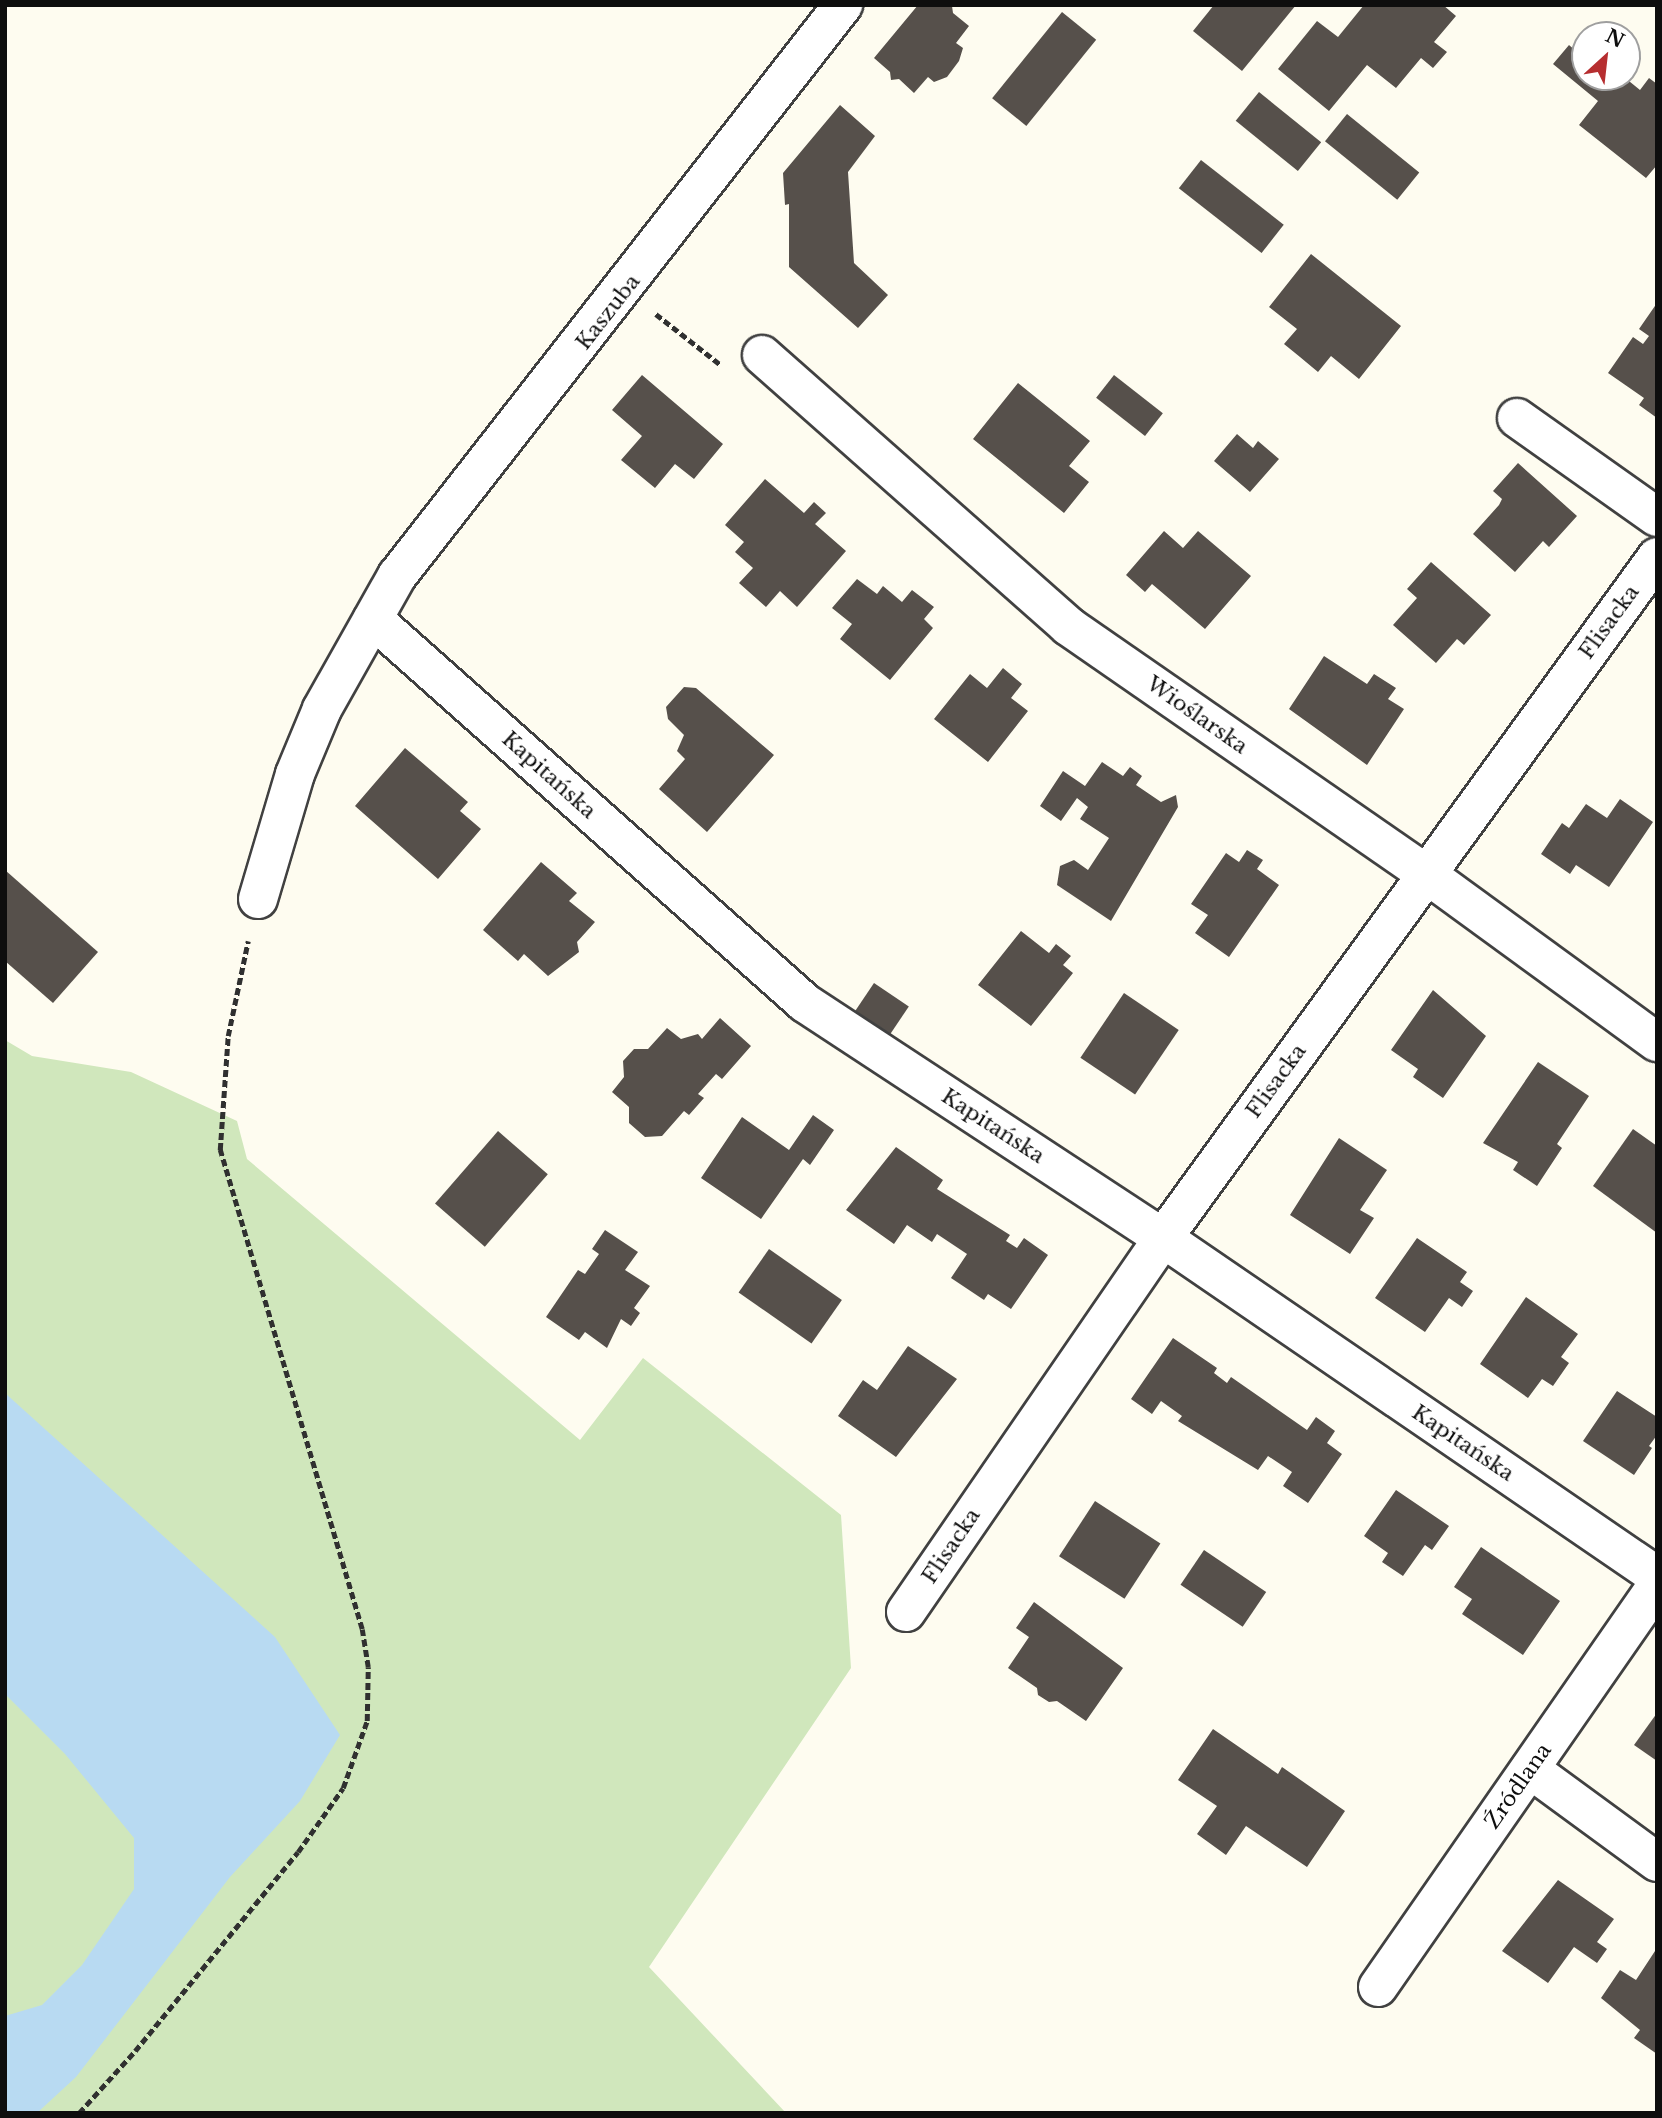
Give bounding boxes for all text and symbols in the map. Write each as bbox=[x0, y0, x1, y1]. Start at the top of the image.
north arrow bbox=[1571, 21, 1641, 91]
text: N bbox=[1602, 24, 1628, 53]
street label: Kaszuba bbox=[571, 269, 645, 355]
street label: Flisacka bbox=[1574, 580, 1644, 664]
street label: Wioślarska bbox=[1142, 671, 1252, 759]
street label: Kapitańska bbox=[497, 726, 601, 824]
street label: Flisacka bbox=[1241, 1039, 1311, 1123]
street label: Kapitańska bbox=[937, 1083, 1049, 1169]
street label: Kapitańska bbox=[1407, 1400, 1519, 1486]
street label: Flisacka bbox=[917, 1504, 985, 1588]
street label: Źródlana bbox=[1479, 1738, 1557, 1834]

